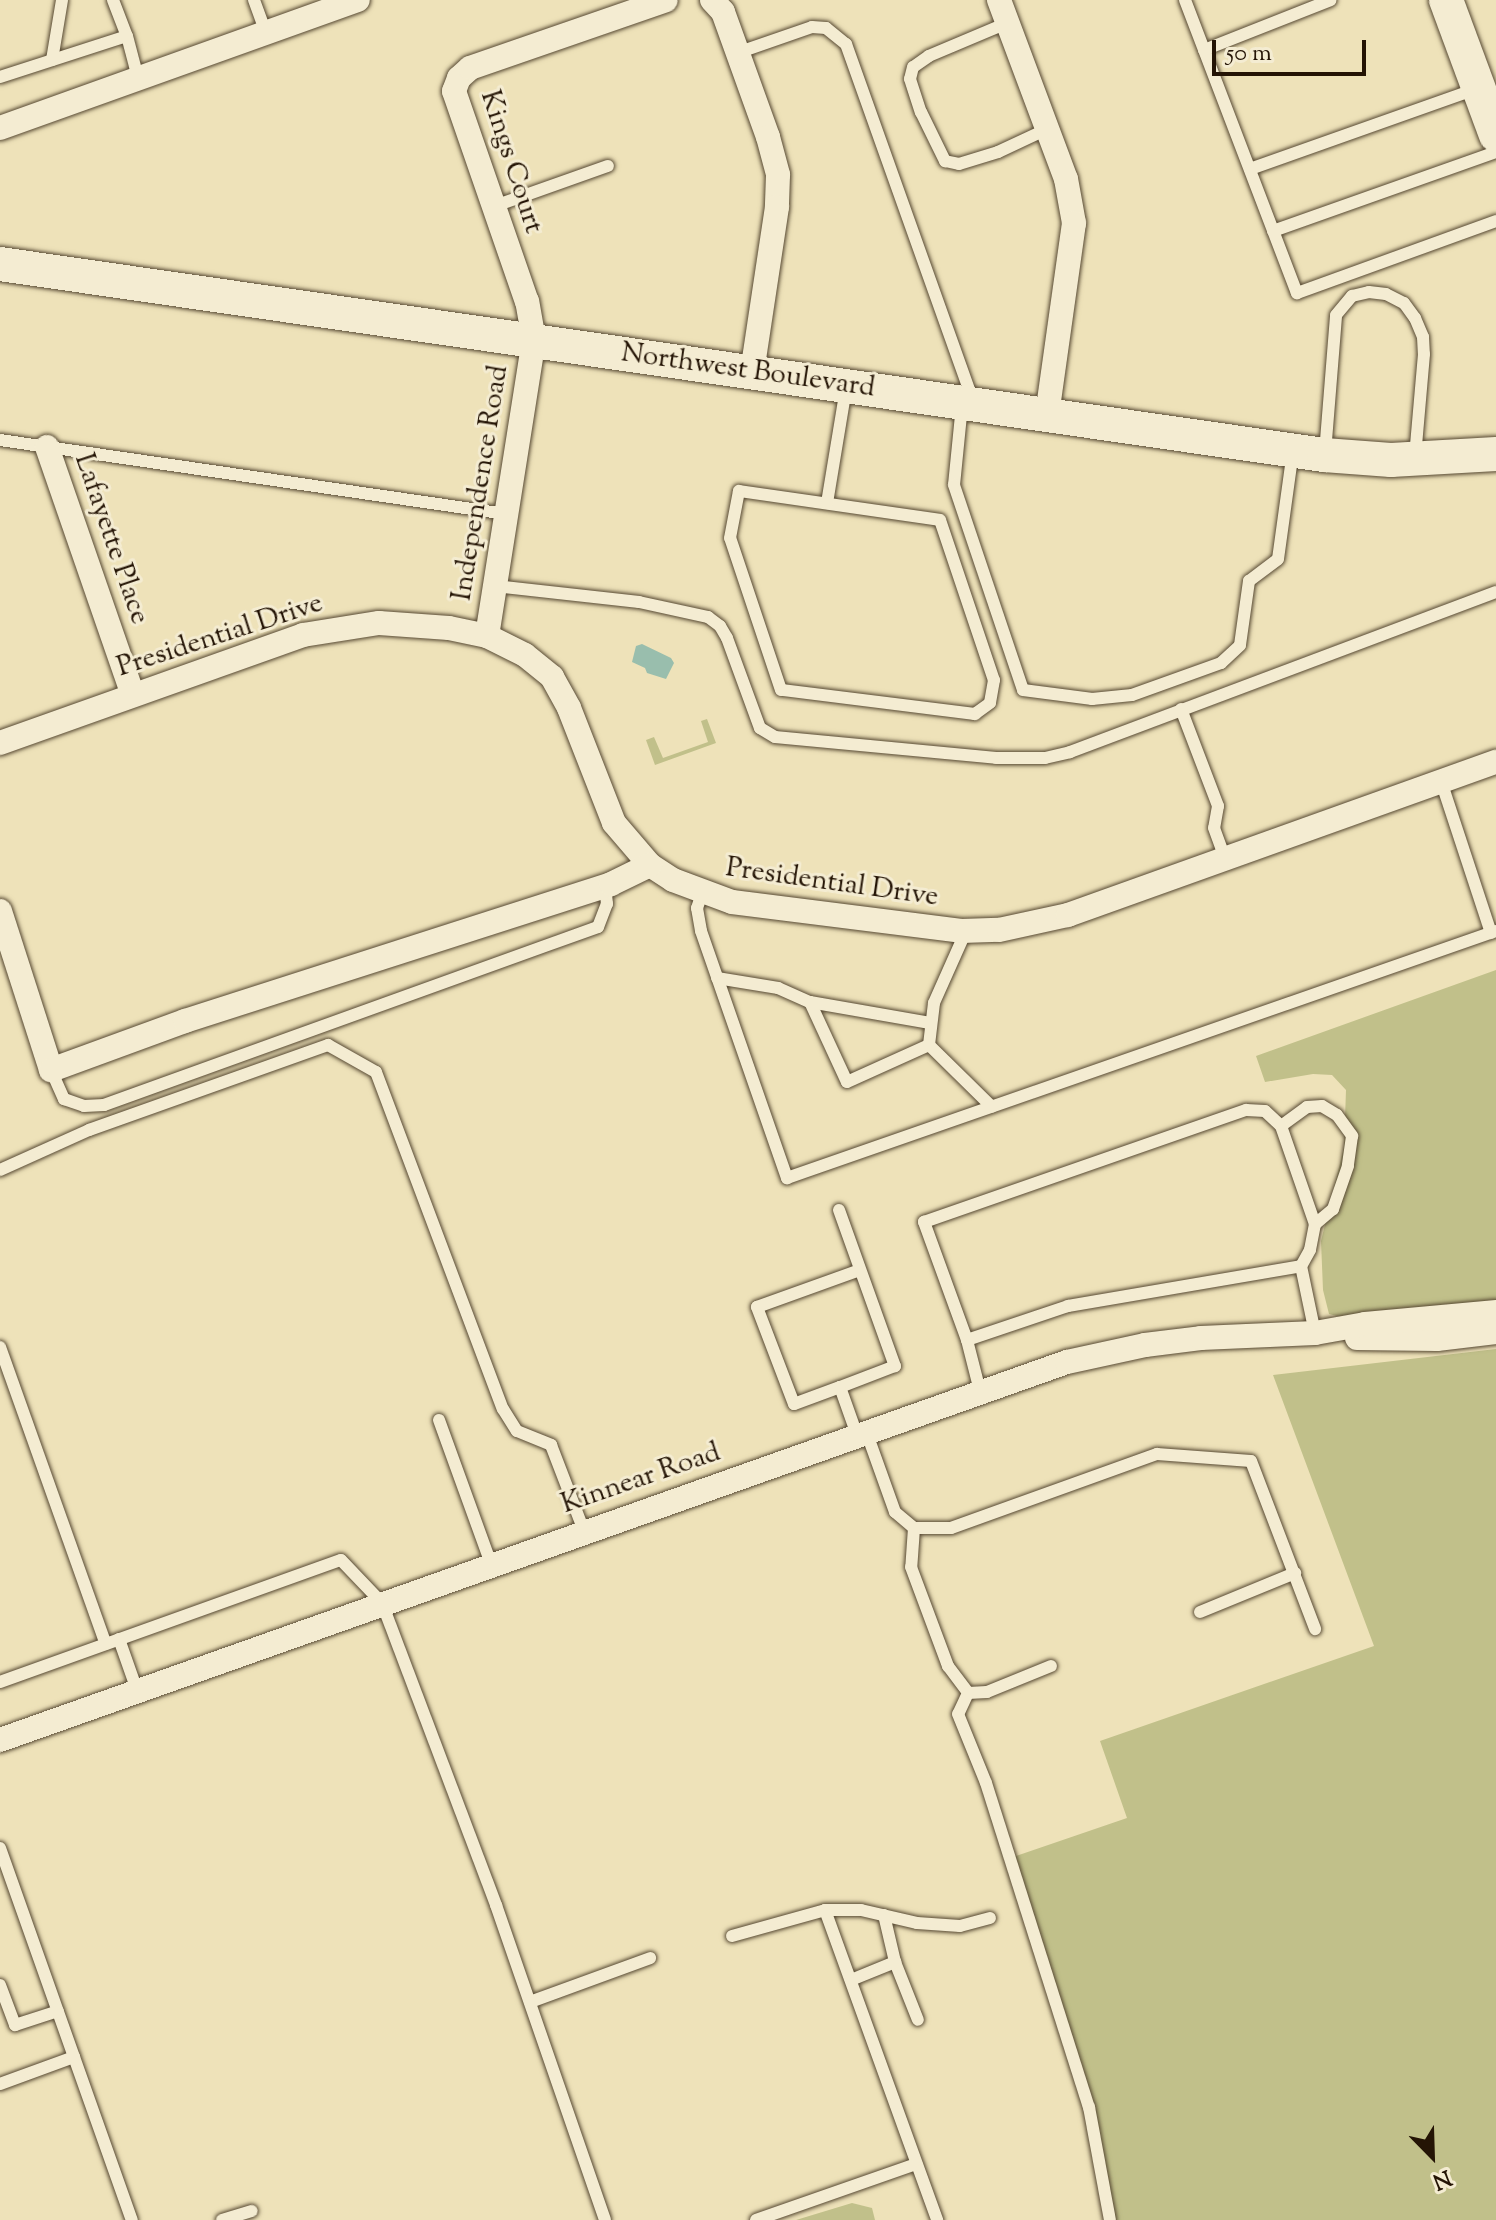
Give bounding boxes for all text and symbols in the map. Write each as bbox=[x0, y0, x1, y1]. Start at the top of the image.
scale bar bbox=[1216, 24, 1370, 74]
text: 50 m bbox=[1226, 37, 1272, 71]
street label: Kings Court bbox=[472, 86, 550, 238]
street label: Northwest Boulevard bbox=[619, 337, 877, 405]
street label: Independence Road bbox=[446, 363, 516, 603]
street label: Lafayette Place bbox=[66, 449, 156, 629]
street label: Presidential Drive bbox=[113, 587, 327, 685]
street label: Presidential Drive bbox=[724, 851, 940, 915]
street label: Kinnear Road bbox=[557, 1436, 725, 1522]
north arrow bbox=[1392, 2116, 1472, 2196]
text: N bbox=[1427, 2160, 1456, 2196]

